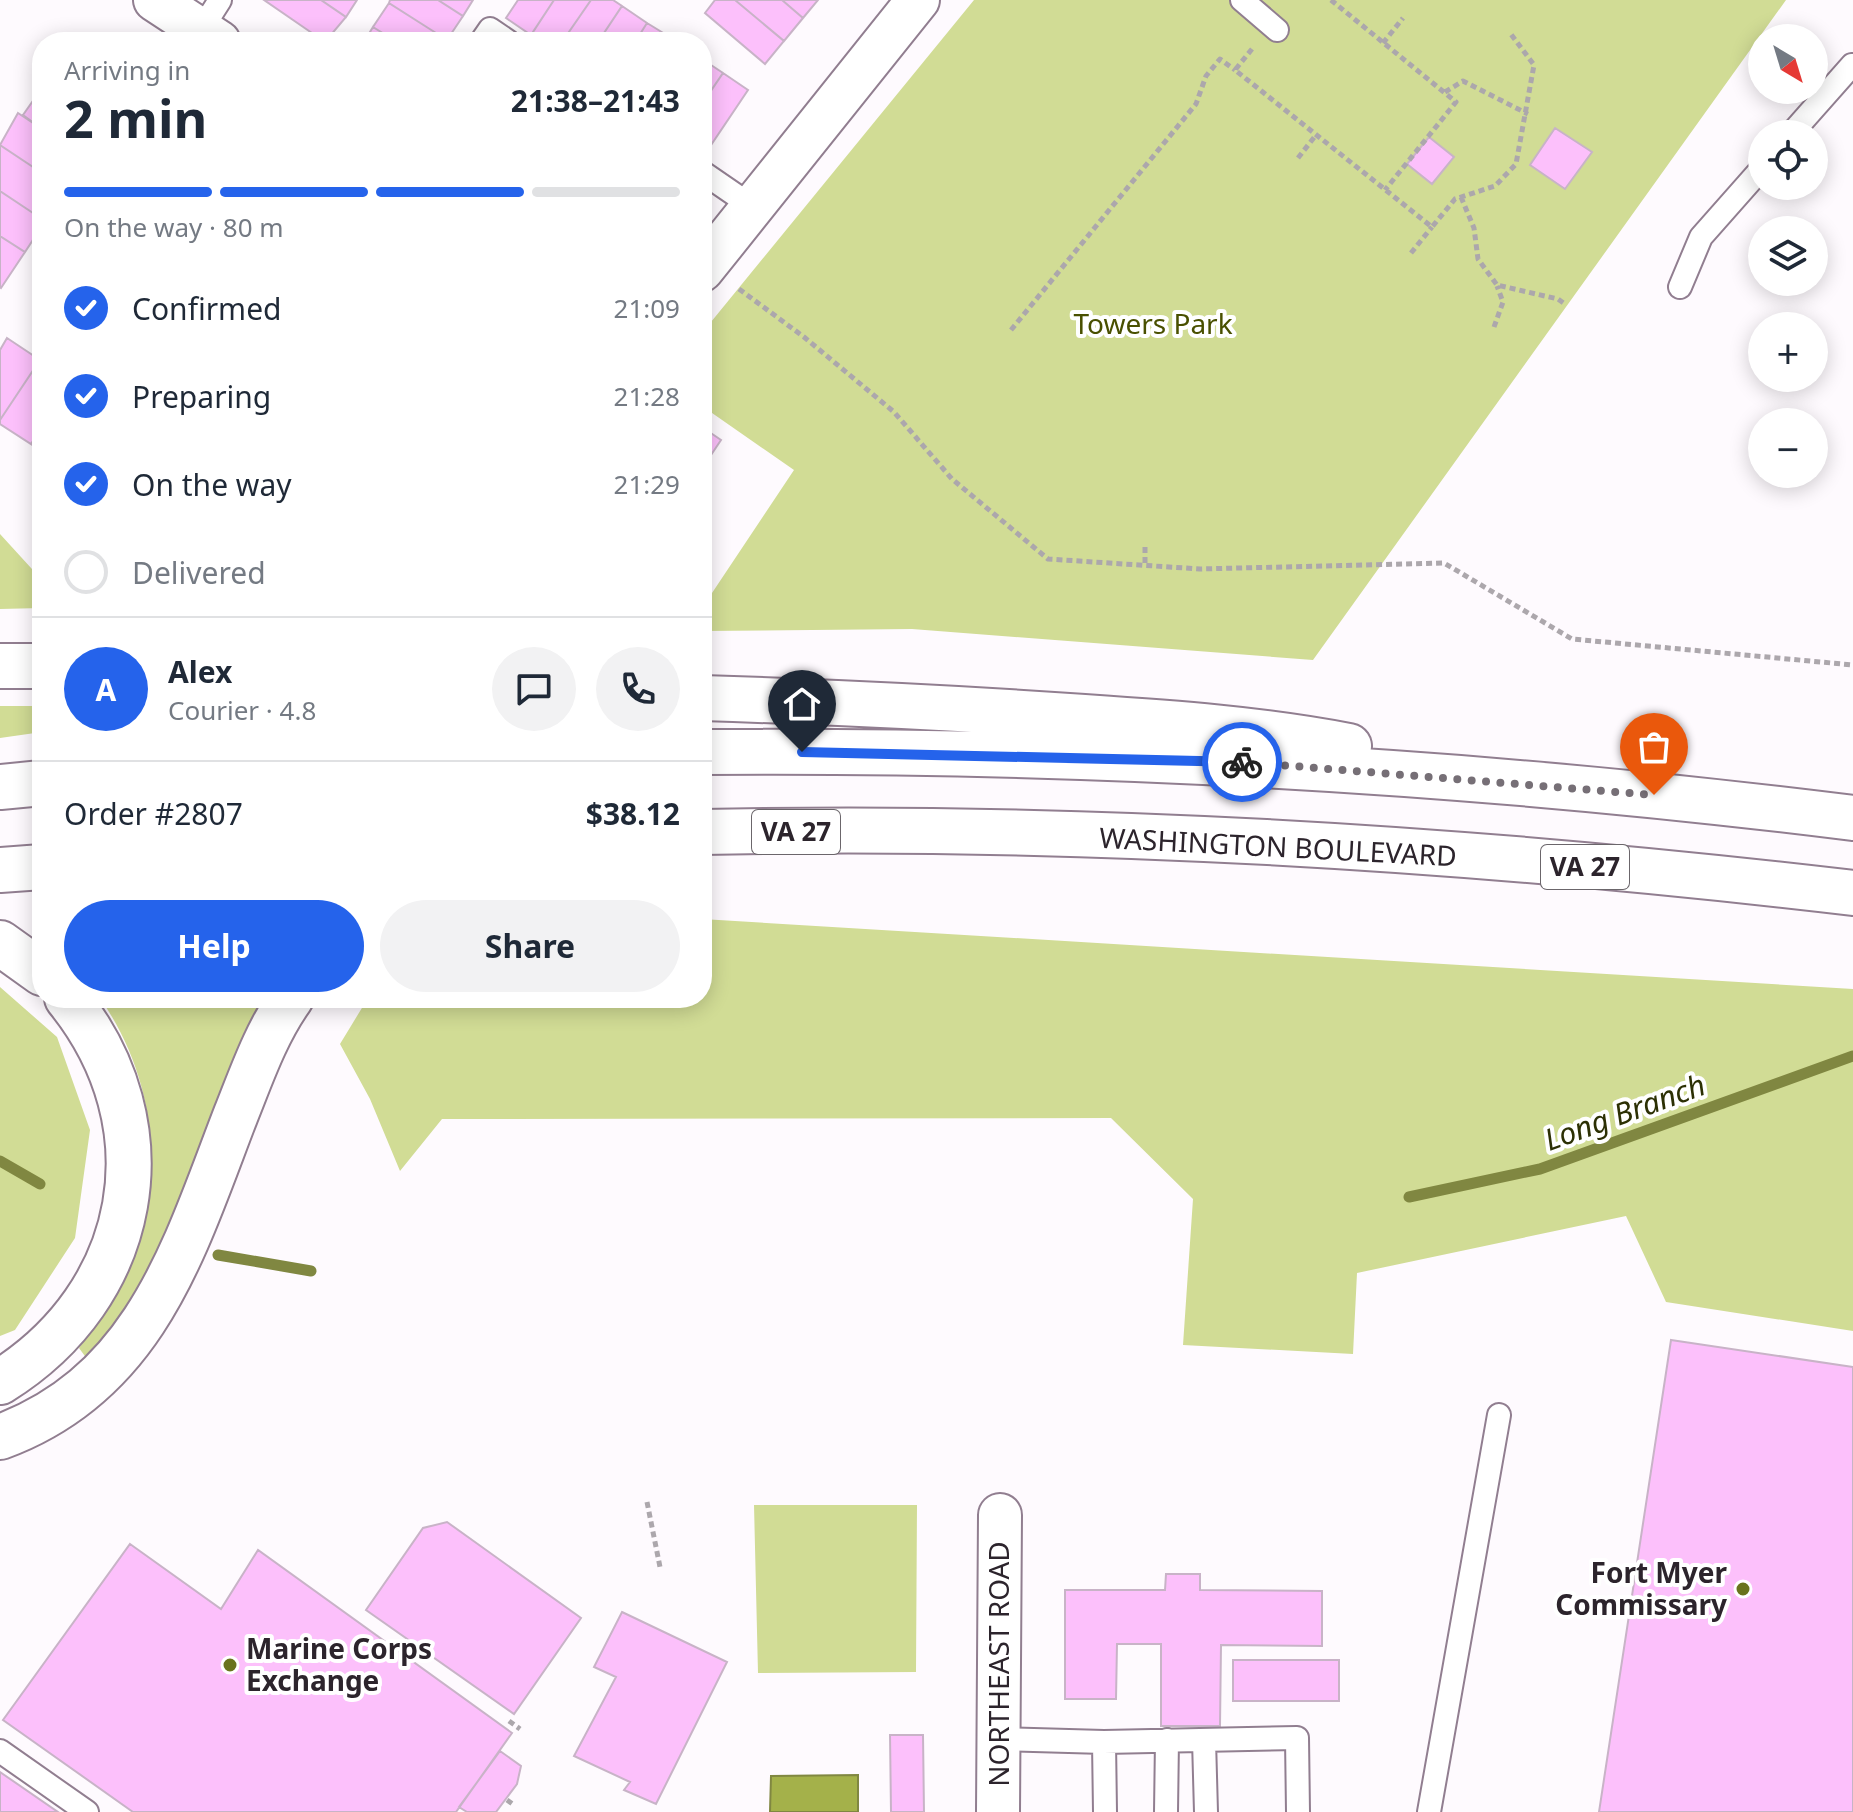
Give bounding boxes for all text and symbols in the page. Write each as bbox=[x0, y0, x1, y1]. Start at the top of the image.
north arrow bbox=[1748, 24, 1828, 104]
map controls bbox=[1748, 24, 1828, 488]
text: Arriving in bbox=[64, 52, 190, 88]
text: 21:38–21:43 bbox=[511, 80, 680, 121]
text: 2 min bbox=[64, 82, 207, 153]
button: locate bbox=[1748, 120, 1828, 200]
text: On the way · 80 m bbox=[64, 209, 284, 245]
button: layers bbox=[1748, 216, 1828, 296]
icon: check bbox=[64, 286, 108, 330]
text: Confirmed bbox=[132, 288, 282, 329]
text: 21:09 bbox=[614, 290, 680, 326]
park label: Towers Park bbox=[1073, 304, 1233, 342]
button: + bbox=[1748, 312, 1828, 392]
icon: check bbox=[64, 374, 108, 418]
text: Preparing bbox=[132, 376, 271, 417]
text: 21:28 bbox=[614, 378, 680, 414]
button: − bbox=[1748, 408, 1828, 488]
icon: check bbox=[64, 462, 108, 506]
text: On the way bbox=[132, 464, 292, 505]
text: 21:29 bbox=[614, 466, 680, 502]
text: Delivered bbox=[132, 552, 266, 593]
button: chat bbox=[492, 647, 576, 731]
button: phone bbox=[596, 647, 680, 731]
text: Alex bbox=[168, 651, 232, 692]
text: A bbox=[96, 669, 116, 710]
pin bbox=[768, 670, 836, 752]
icon: home bbox=[780, 682, 824, 726]
text: Courier · 4.8 bbox=[168, 692, 316, 728]
pin bbox=[1620, 713, 1688, 795]
courier bbox=[1202, 722, 1282, 802]
icon: bag bbox=[1632, 725, 1676, 769]
icon: bike bbox=[1220, 740, 1264, 784]
text: Order #2807 bbox=[64, 793, 243, 834]
text: $38.12 bbox=[586, 793, 680, 834]
road number: VA 27 bbox=[752, 810, 840, 854]
street label: WASHINGTON BOULEVARD bbox=[1098, 818, 1458, 874]
road number: VA 27 bbox=[1541, 845, 1629, 889]
button: Help bbox=[64, 900, 364, 992]
button: Share bbox=[380, 900, 680, 992]
water label: Long Branch bbox=[1538, 1064, 1711, 1160]
street label: NORTHEAST ROAD bbox=[979, 1541, 1017, 1787]
place label: Fort Myer Commissary bbox=[1555, 1553, 1727, 1623]
marker: Fort Myer Commissary bbox=[1734, 1580, 1752, 1598]
place label: Marine Corps Exchange bbox=[246, 1629, 432, 1699]
marker: Marine Corps Exchange bbox=[221, 1656, 239, 1674]

